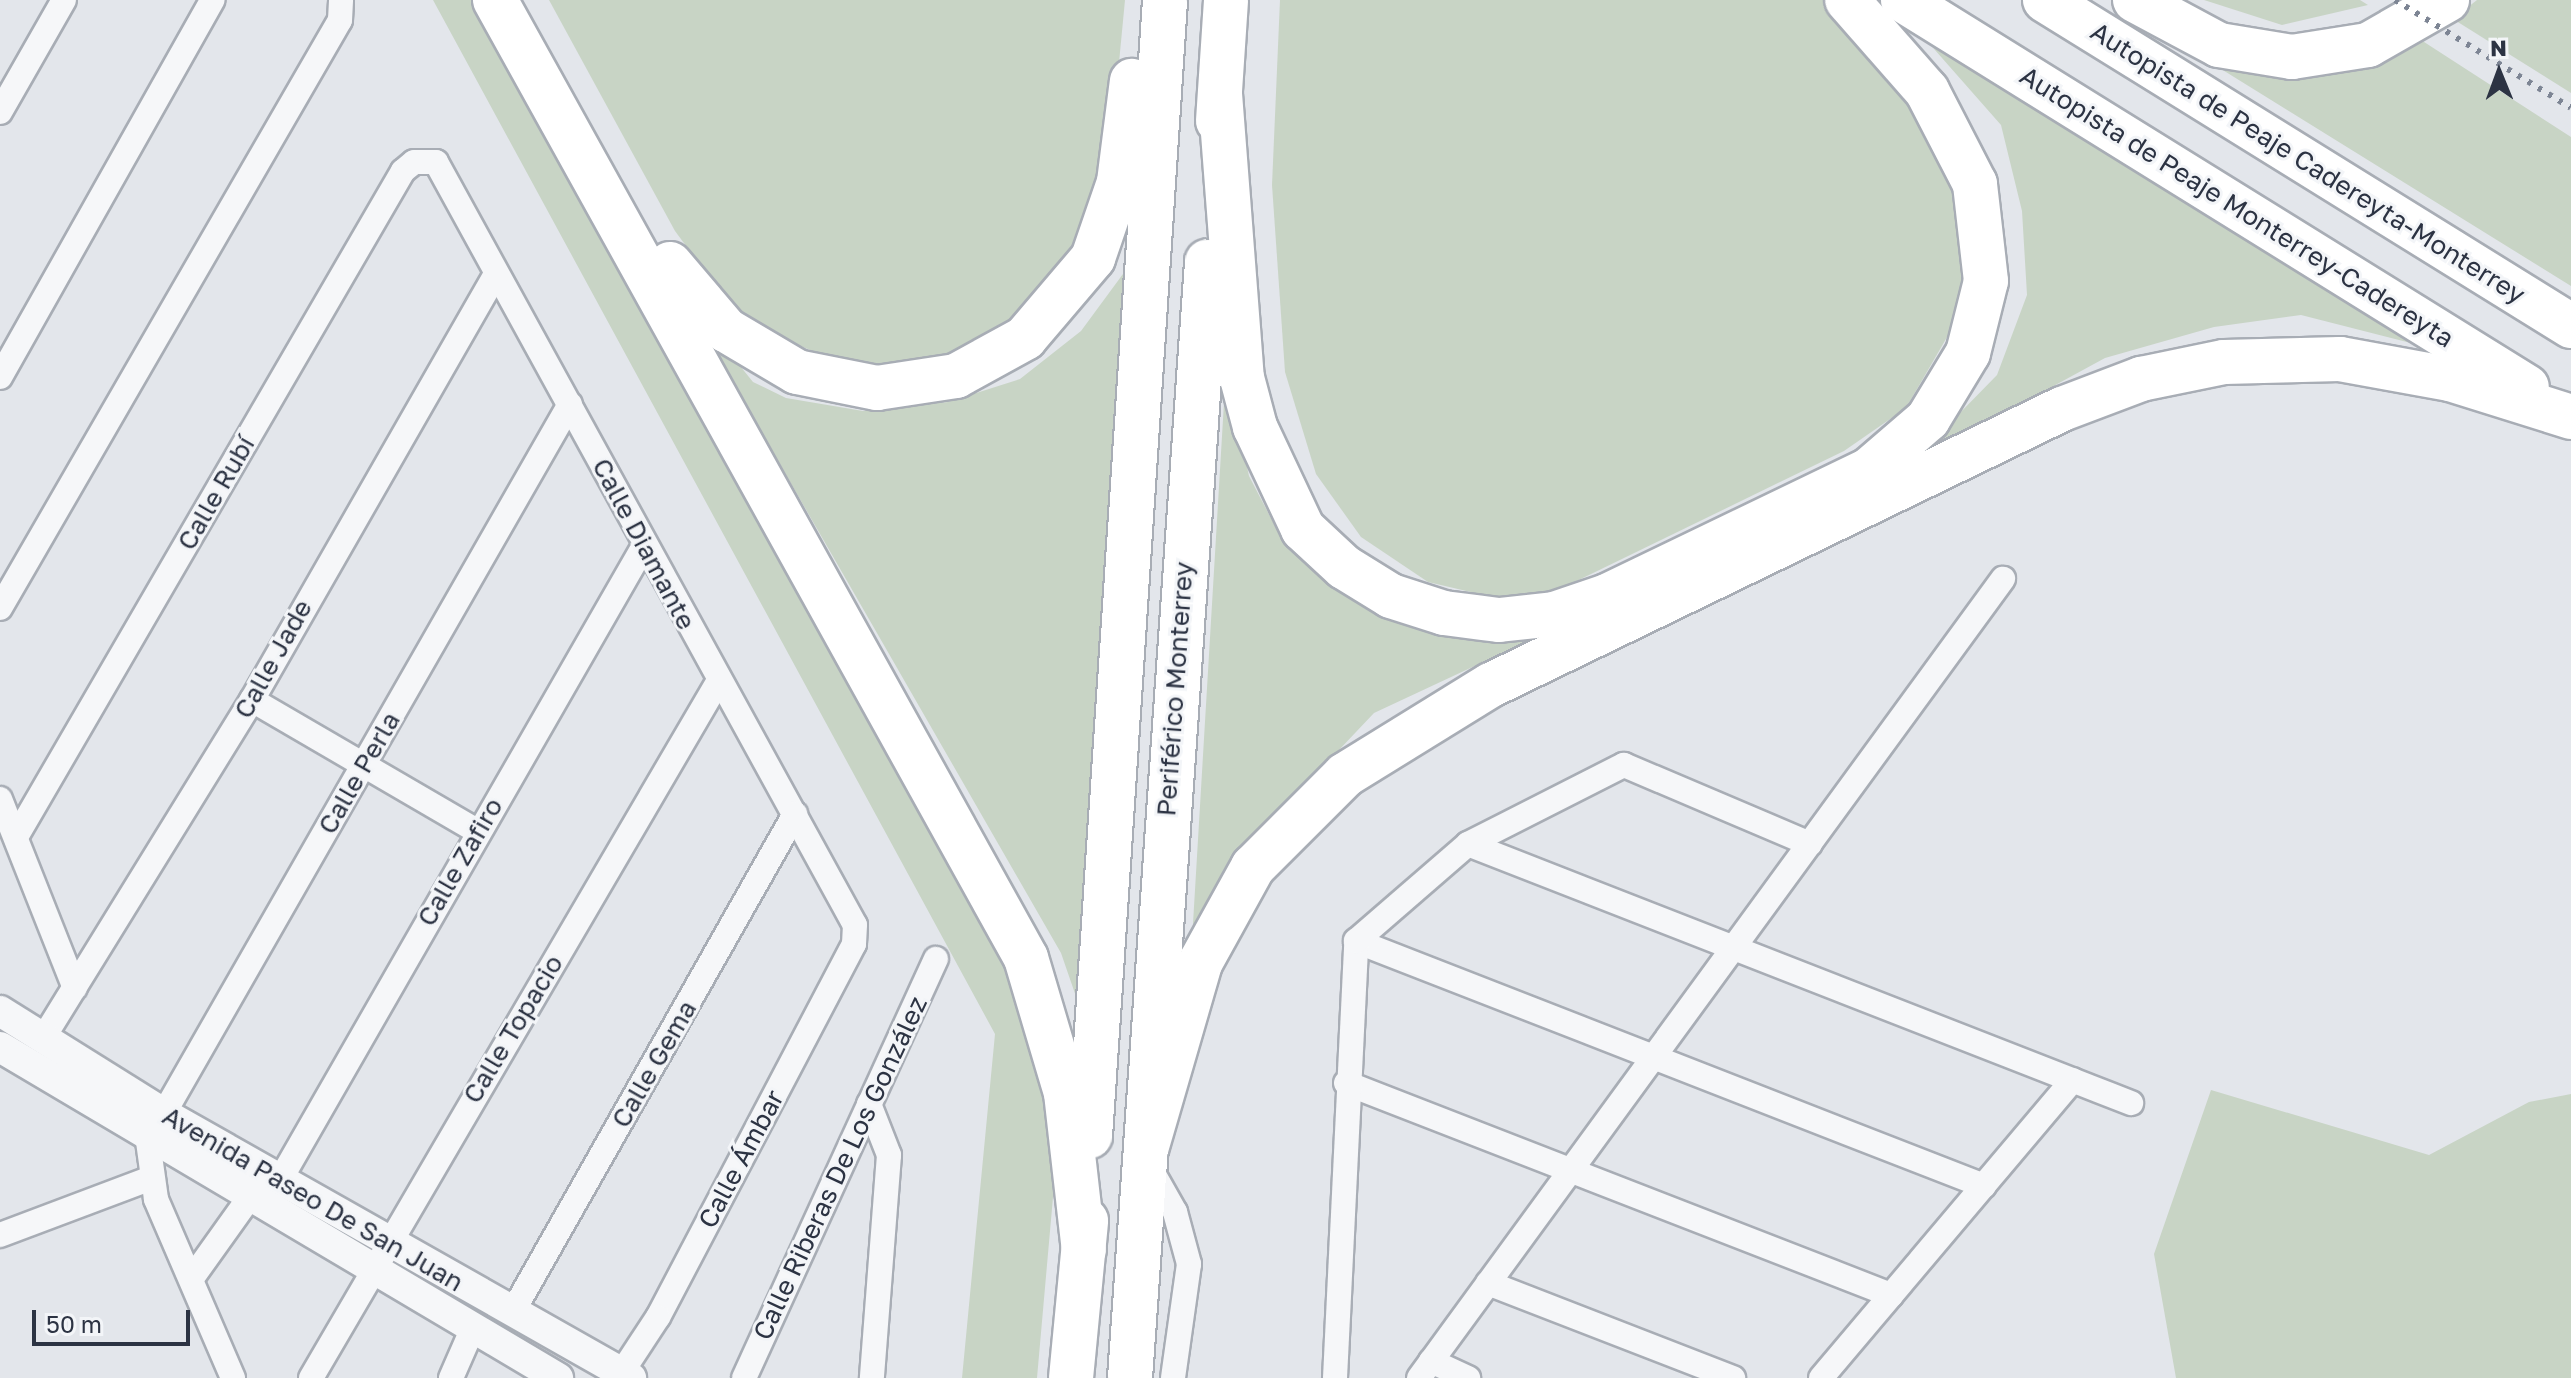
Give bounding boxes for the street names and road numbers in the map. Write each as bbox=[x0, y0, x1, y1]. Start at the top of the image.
street label: Autopista de Peaje Cadereyta-Monterrey bbox=[2085, 16, 2531, 310]
street label: Autopista de Peaje Monterrey-Cadereyta bbox=[2014, 60, 2460, 354]
street label: Calle Rubí bbox=[171, 431, 261, 555]
street label: Calle Diamante bbox=[586, 453, 702, 635]
street label: Periférico Monterrey bbox=[1151, 561, 1199, 817]
street label: Calle Jade bbox=[228, 594, 318, 724]
street label: Calle Perla bbox=[312, 707, 406, 839]
street label: Calle Zafiro bbox=[411, 792, 509, 932]
street label: Calle Topacio bbox=[457, 949, 569, 1109]
street label: Calle Riberas De Los González bbox=[747, 991, 933, 1345]
street label: Calle Gema bbox=[605, 995, 703, 1133]
street label: Calle Ámbar bbox=[692, 1085, 790, 1233]
street label: Avenida Paseo De San Juan bbox=[157, 1100, 469, 1298]

